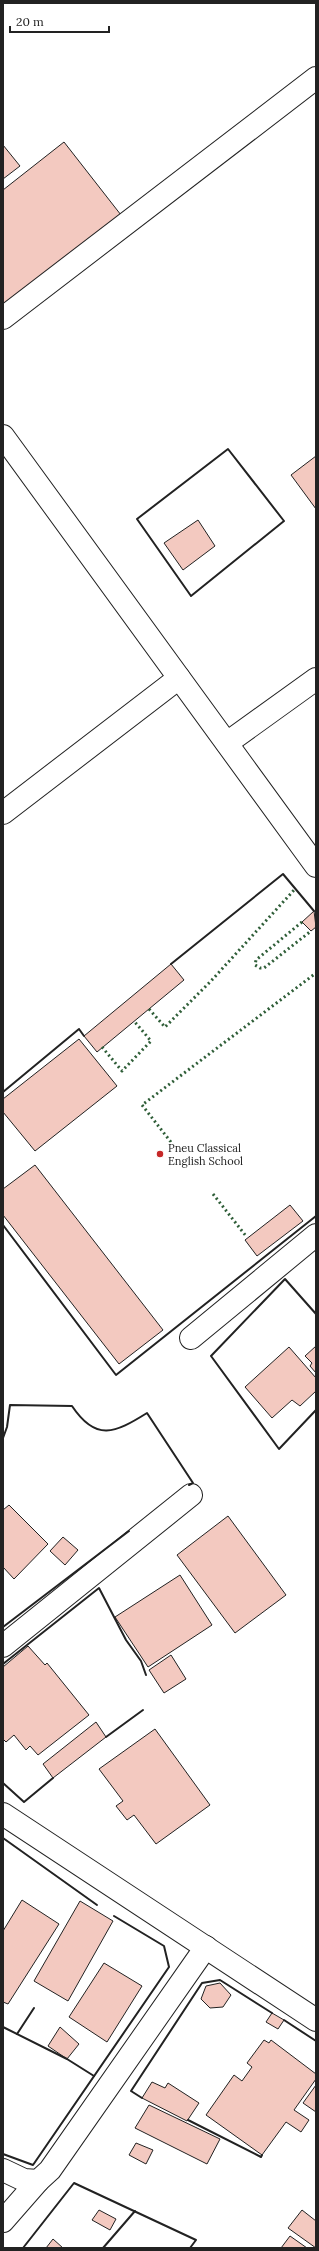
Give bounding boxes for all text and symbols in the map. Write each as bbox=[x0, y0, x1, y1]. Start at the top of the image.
scale bar bbox=[10, 8, 109, 34]
text: 20 m bbox=[16, 14, 44, 29]
place label: Pneu Classical English School bbox=[168, 1141, 243, 1168]
marker: Pneu Classical English School bbox=[155, 1149, 165, 1159]

